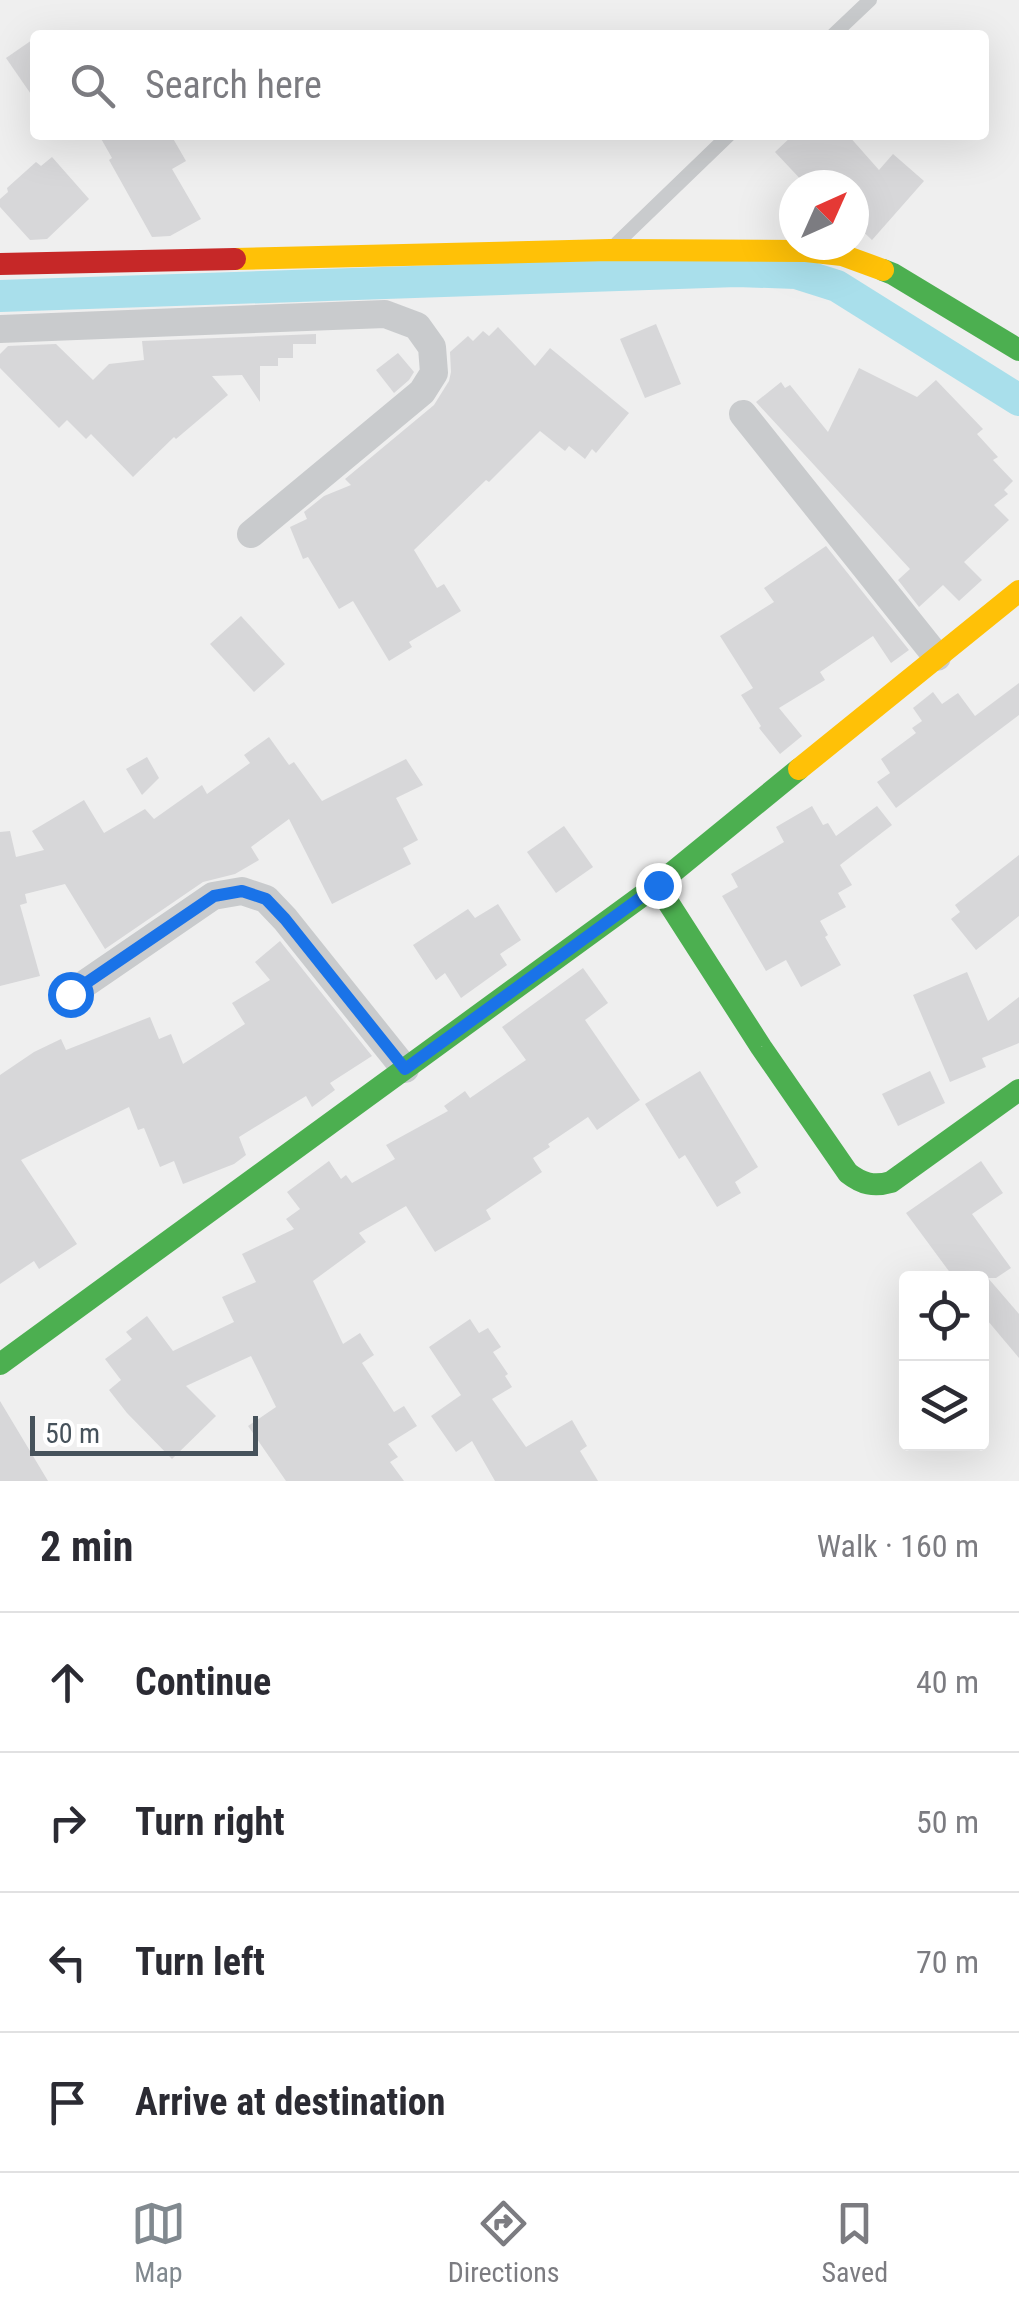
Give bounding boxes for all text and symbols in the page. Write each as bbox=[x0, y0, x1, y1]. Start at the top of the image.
search box bbox=[30, 30, 989, 140]
icon: search bbox=[65, 58, 120, 113]
text: Search here bbox=[145, 63, 322, 107]
north arrow bbox=[779, 170, 869, 260]
route end bbox=[636, 863, 682, 909]
route start bbox=[48, 972, 94, 1018]
map controls bbox=[899, 1271, 989, 1451]
button: locate bbox=[899, 1271, 989, 1361]
button: layers bbox=[899, 1361, 989, 1451]
scale bar bbox=[30, 1411, 258, 1456]
text: 50 m bbox=[45, 1417, 100, 1450]
text: 2 min bbox=[40, 1522, 133, 1571]
text: Walk · 160 m bbox=[817, 1527, 979, 1565]
icon: ahead bbox=[40, 1655, 95, 1710]
text: Continue bbox=[135, 1660, 271, 1704]
text: 40 m bbox=[916, 1663, 979, 1701]
icon: right bbox=[40, 1795, 95, 1850]
text: Turn right bbox=[135, 1800, 285, 1844]
text: 50 m bbox=[916, 1803, 979, 1841]
icon: left bbox=[40, 1935, 95, 1990]
text: Turn left bbox=[135, 1940, 265, 1984]
text: 70 m bbox=[916, 1943, 979, 1981]
icon: arrive bbox=[40, 2075, 95, 2130]
text: Arrive at destination bbox=[135, 2080, 445, 2124]
tab: Map bbox=[131, 2196, 186, 2289]
tab: Directions bbox=[448, 2196, 560, 2289]
tab: Saved bbox=[821, 2196, 888, 2289]

